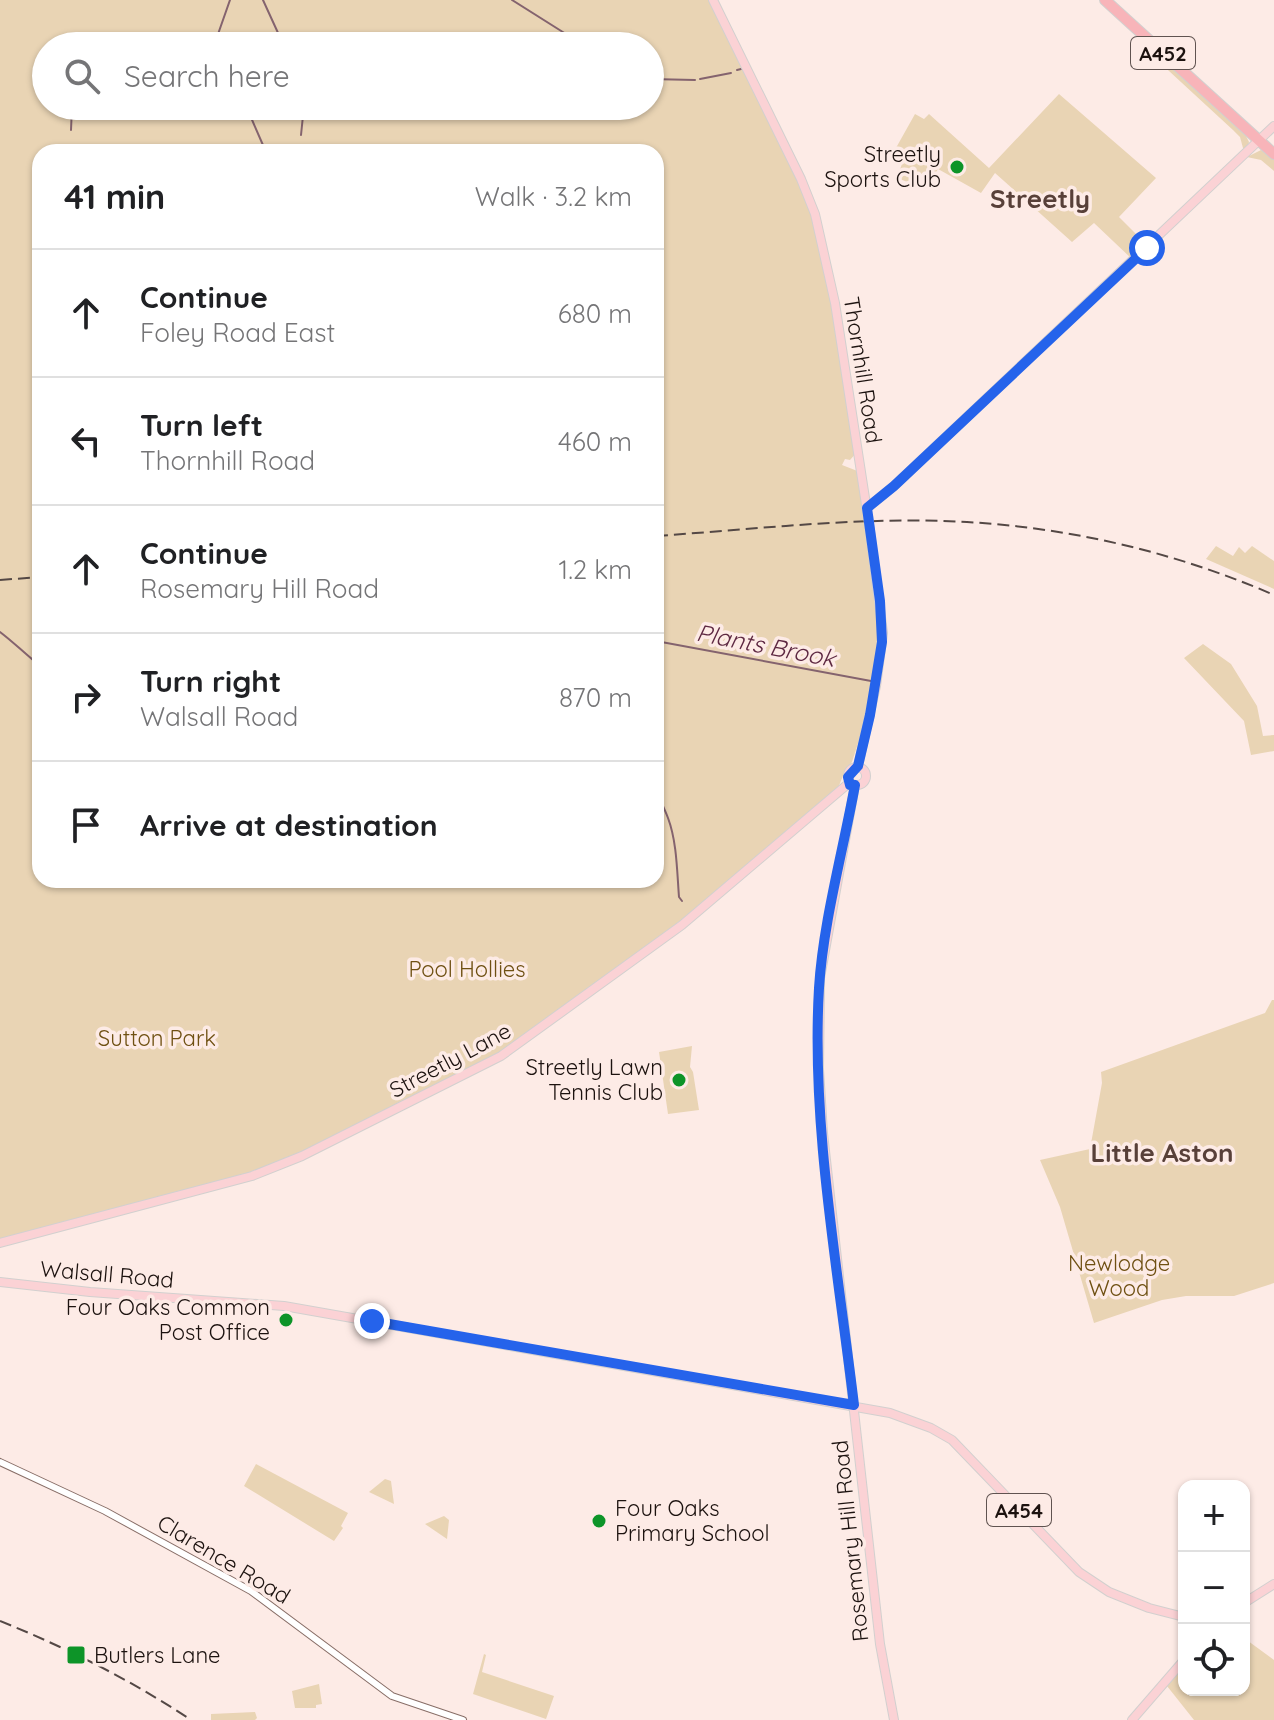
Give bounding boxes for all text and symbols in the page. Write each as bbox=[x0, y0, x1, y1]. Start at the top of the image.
search box bbox=[32, 32, 664, 120]
road number: A452 bbox=[1131, 37, 1195, 69]
icon: search bbox=[60, 54, 104, 98]
text: Search here bbox=[124, 57, 290, 95]
place label: Streetly Sports Club bbox=[824, 140, 941, 193]
marker: Streetly Sports Club bbox=[948, 158, 966, 176]
text: 41 min bbox=[64, 175, 165, 218]
text: Walk · 3.2 km bbox=[475, 180, 632, 213]
district label: Streetly bbox=[990, 182, 1090, 215]
route start bbox=[1129, 230, 1165, 266]
text: Continue bbox=[140, 278, 268, 316]
icon: ahead bbox=[64, 291, 108, 335]
street label: Thornhill Road bbox=[838, 295, 888, 445]
text: 680 m bbox=[558, 297, 632, 330]
text: Foley Road East bbox=[140, 316, 335, 349]
text: Turn left bbox=[140, 406, 263, 444]
icon: left bbox=[64, 419, 108, 463]
text: 460 m bbox=[558, 425, 632, 458]
text: Thornhill Road bbox=[140, 444, 315, 477]
text: Continue bbox=[140, 534, 268, 572]
icon: ahead bbox=[64, 547, 108, 591]
text: 1.2 km bbox=[559, 553, 632, 586]
text: Rosemary Hill Road bbox=[140, 572, 379, 605]
water label: Plants Brook bbox=[694, 617, 840, 674]
text: Turn right bbox=[140, 662, 281, 700]
icon: right bbox=[64, 675, 108, 719]
text: 870 m bbox=[559, 681, 632, 714]
text: Walsall Road bbox=[140, 700, 298, 733]
icon: arrive bbox=[64, 803, 108, 847]
text: Arrive at destination bbox=[140, 806, 438, 844]
park label: Pool Hollies bbox=[408, 955, 526, 983]
street label: Streetly Lane bbox=[384, 1016, 516, 1104]
park label: Sutton Park bbox=[98, 1024, 216, 1052]
place label: Streetly Lawn Tennis Club bbox=[525, 1053, 663, 1106]
marker: Streetly Lawn Tennis Club bbox=[670, 1071, 688, 1089]
district label: Little Aston bbox=[1091, 1136, 1233, 1169]
park label: Newlodge Wood bbox=[1068, 1249, 1170, 1302]
street label: Walsall Road bbox=[39, 1254, 175, 1294]
place label: Four Oaks Common Post Office bbox=[66, 1293, 270, 1346]
route end bbox=[354, 1303, 390, 1339]
marker: Four Oaks Common Post Office bbox=[277, 1311, 295, 1329]
street label: Rosemary Hill Road bbox=[826, 1439, 874, 1643]
map controls bbox=[1178, 1480, 1250, 1696]
button: + bbox=[1178, 1480, 1250, 1552]
place label: Four Oaks Primary School bbox=[615, 1494, 770, 1547]
road number: A454 bbox=[987, 1494, 1051, 1526]
street label: Clarence Road bbox=[152, 1508, 296, 1610]
marker: Four Oaks Primary School bbox=[590, 1512, 608, 1530]
button: − bbox=[1178, 1552, 1250, 1624]
button: locate bbox=[1178, 1624, 1250, 1696]
place label: Butlers Lane bbox=[94, 1641, 221, 1669]
marker: Butlers Lane bbox=[65, 1644, 87, 1666]

